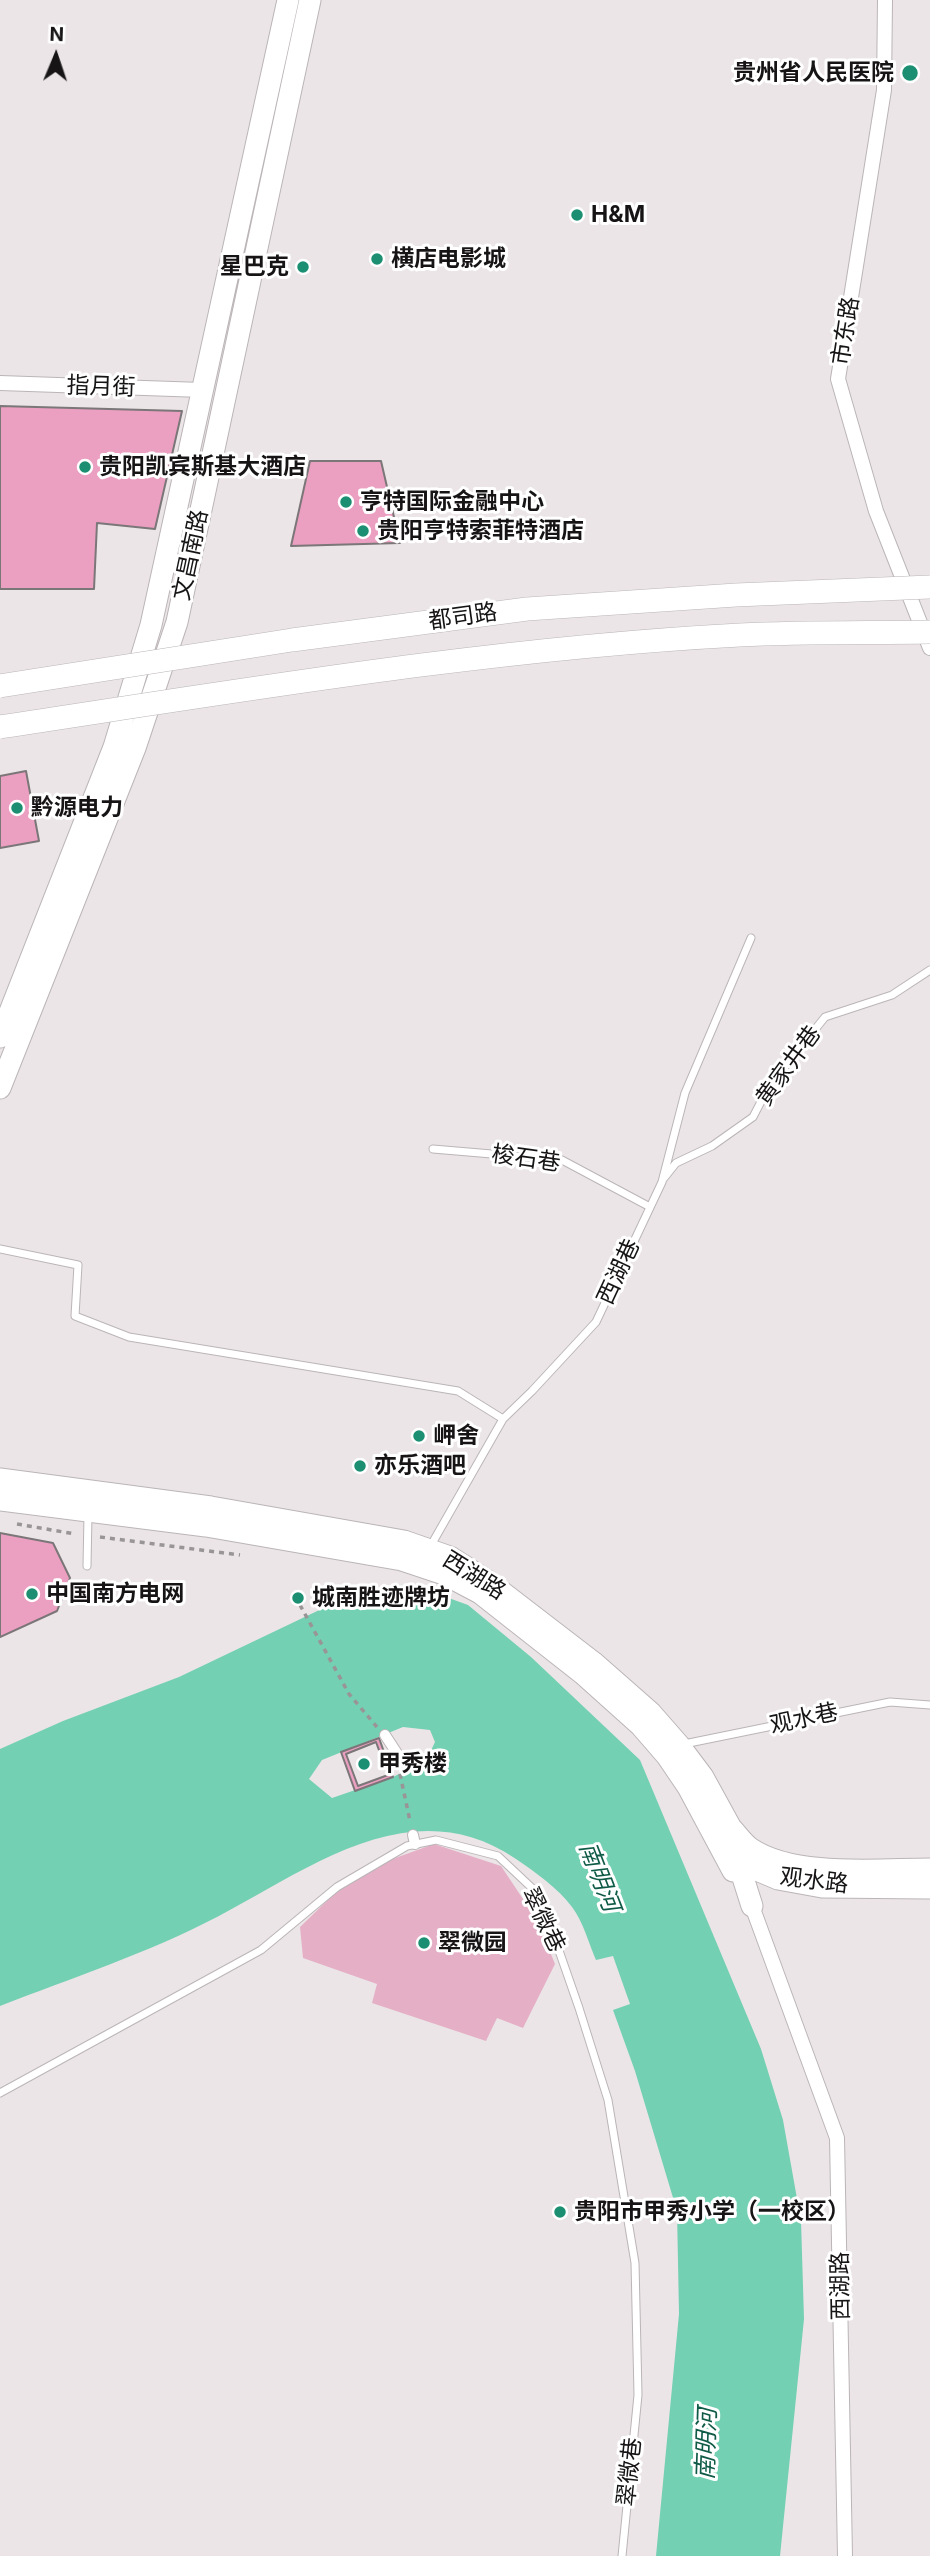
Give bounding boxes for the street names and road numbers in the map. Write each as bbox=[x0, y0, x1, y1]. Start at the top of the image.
street label: 市东路 bbox=[827, 295, 865, 367]
street label: 指月街 bbox=[66, 372, 136, 402]
street label: 文昌南路 bbox=[168, 507, 214, 603]
street label: 都司路 bbox=[427, 599, 499, 635]
street label: 黄家井巷 bbox=[751, 1021, 827, 1111]
street label: 梭石巷 bbox=[490, 1141, 562, 1177]
street label: 西湖巷 bbox=[592, 1235, 646, 1309]
street label: 西湖路 bbox=[437, 1546, 511, 1606]
street label: 观水巷 bbox=[767, 1698, 841, 1740]
street label: 观水路 bbox=[778, 1863, 850, 1899]
street label: 翠微巷 bbox=[515, 1883, 571, 1957]
street label: 西湖路 bbox=[827, 2251, 855, 2321]
street label: 翠微巷 bbox=[613, 2436, 647, 2508]

